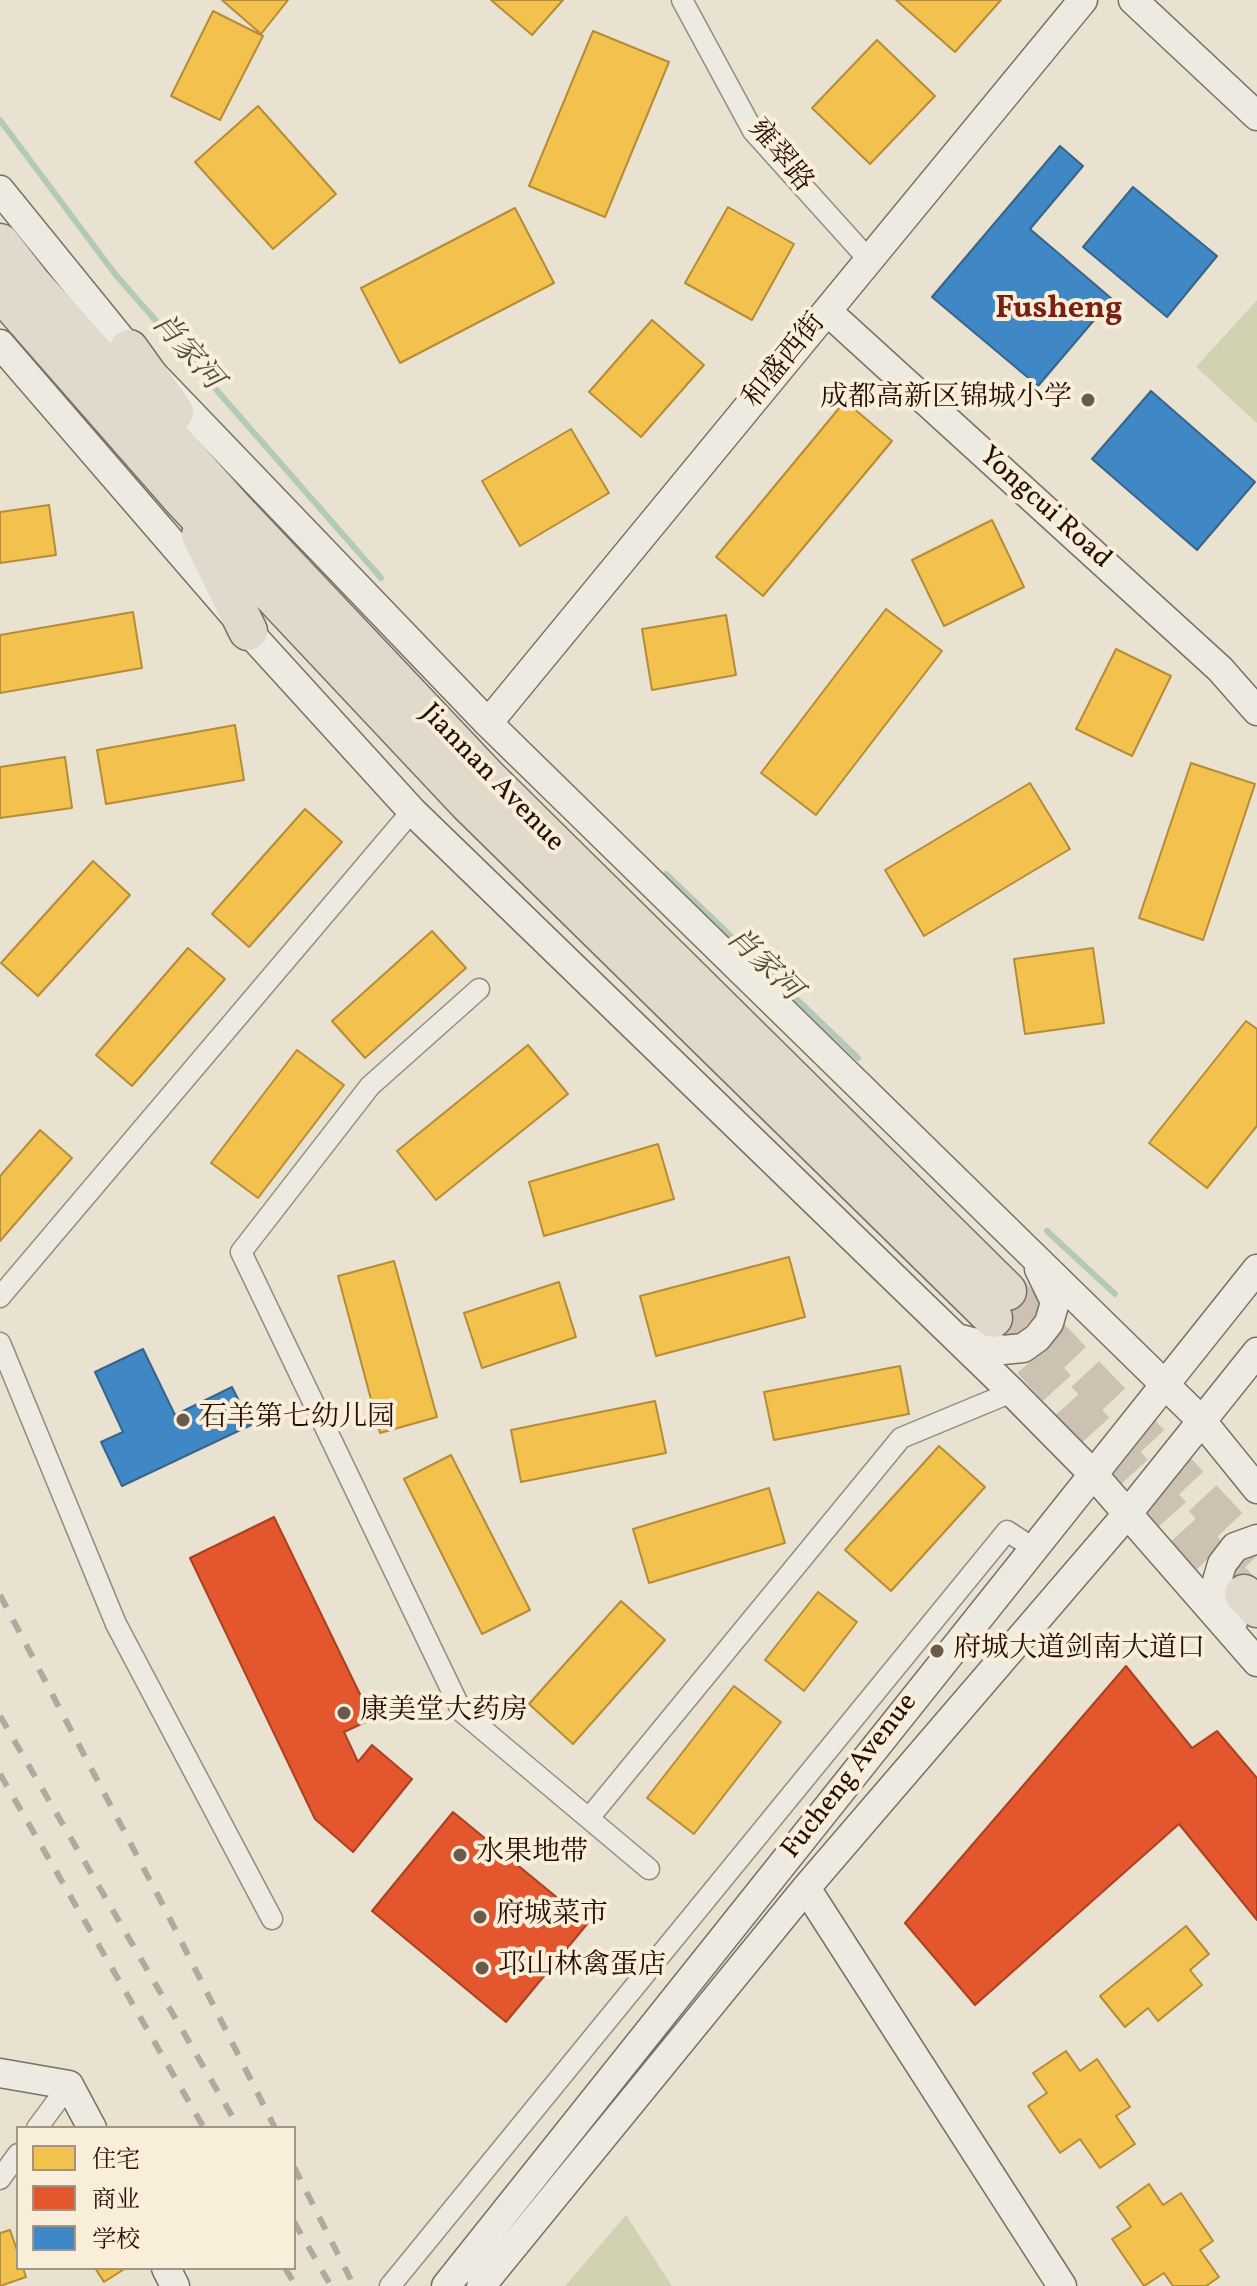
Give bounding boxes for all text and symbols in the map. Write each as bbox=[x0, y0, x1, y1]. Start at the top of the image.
street label: 雍翠路 bbox=[740, 114, 818, 200]
district label: Fusheng bbox=[995, 292, 1123, 330]
water label: 肖家河 bbox=[142, 307, 228, 399]
street label: 和盛西街 bbox=[738, 308, 834, 416]
place label: 成都高新区锦城小学 bbox=[820, 383, 1072, 417]
marker: 成都高新区锦城小学 bbox=[1079, 391, 1097, 409]
street label: Yongcui Road bbox=[971, 441, 1117, 577]
street label: Jiannan Avenue bbox=[412, 698, 570, 860]
water label: 肖家河 bbox=[717, 922, 807, 1010]
place label: 石羊第七幼儿园 bbox=[199, 1403, 395, 1437]
marker: 石羊第七幼儿园 bbox=[174, 1411, 192, 1429]
place label: 府城大道剑南大道口 bbox=[953, 1634, 1205, 1668]
marker: 府城大道剑南大道口 bbox=[928, 1642, 946, 1660]
street label: Fucheng Avenue bbox=[776, 1688, 926, 1866]
place label: 康美堂大药房 bbox=[360, 1696, 528, 1730]
marker: 康美堂大药房 bbox=[335, 1704, 353, 1722]
place label: 水果地带 bbox=[476, 1838, 588, 1872]
marker: 水果地带 bbox=[451, 1846, 469, 1864]
place label: 府城菜市 bbox=[496, 1900, 608, 1934]
marker: 府城菜市 bbox=[471, 1908, 489, 1926]
place label: 邛山林禽蛋店 bbox=[498, 1951, 666, 1985]
marker: 邛山林禽蛋店 bbox=[473, 1959, 491, 1977]
legend bbox=[16, 2126, 296, 2270]
text: 住宅 bbox=[92, 2144, 140, 2178]
text: 商业 bbox=[92, 2184, 140, 2218]
text: 学校 bbox=[92, 2224, 140, 2258]

